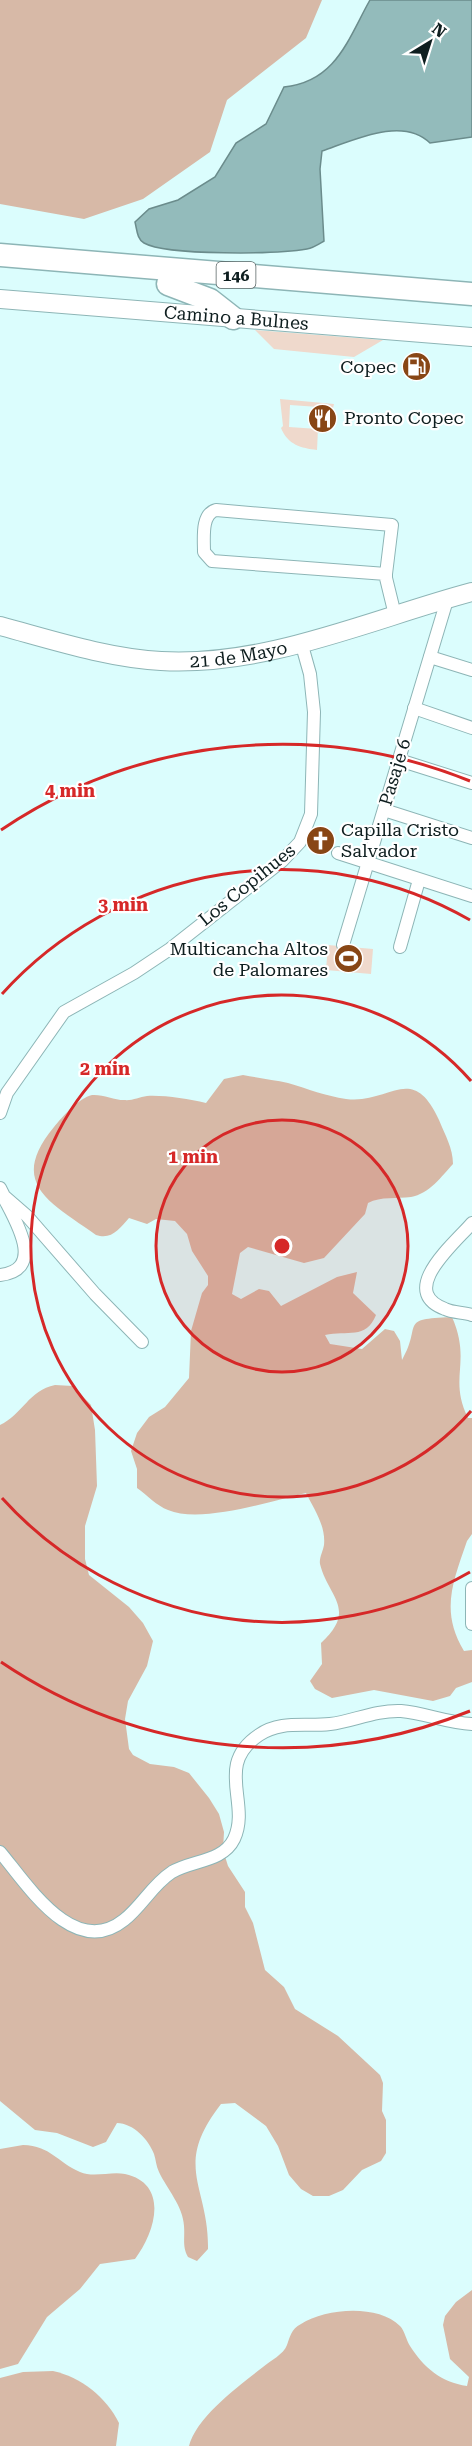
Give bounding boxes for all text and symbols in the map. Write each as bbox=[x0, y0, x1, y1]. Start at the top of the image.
north arrow bbox=[400, 12, 460, 72]
text: N bbox=[428, 19, 450, 42]
road number: 146 bbox=[216, 262, 256, 288]
street label: Camino a Bulnes bbox=[163, 301, 309, 334]
fuel station icon: Copec bbox=[401, 351, 433, 383]
place label: Copec bbox=[340, 356, 396, 377]
restaurant icon: Pronto Copec bbox=[307, 402, 339, 434]
place label: Pronto Copec bbox=[344, 407, 464, 428]
street label: 21 de Mayo bbox=[189, 636, 289, 671]
street label: Pasaje 6 bbox=[374, 736, 415, 808]
text: 4 min bbox=[45, 780, 95, 801]
place label: Capilla Cristo Salvador bbox=[341, 819, 459, 861]
church icon: Capilla Cristo Salvador bbox=[304, 824, 336, 856]
street label: Los Copihues bbox=[194, 839, 299, 930]
text: 3 min bbox=[98, 894, 148, 915]
place label: Multicancha Altos de Palomares bbox=[170, 938, 328, 980]
sports icon: Multicancha Altos de Palomares bbox=[333, 943, 365, 975]
text: 2 min bbox=[80, 1058, 130, 1079]
text: 1 min bbox=[168, 1146, 218, 1167]
centre of rings bbox=[272, 1236, 292, 1256]

